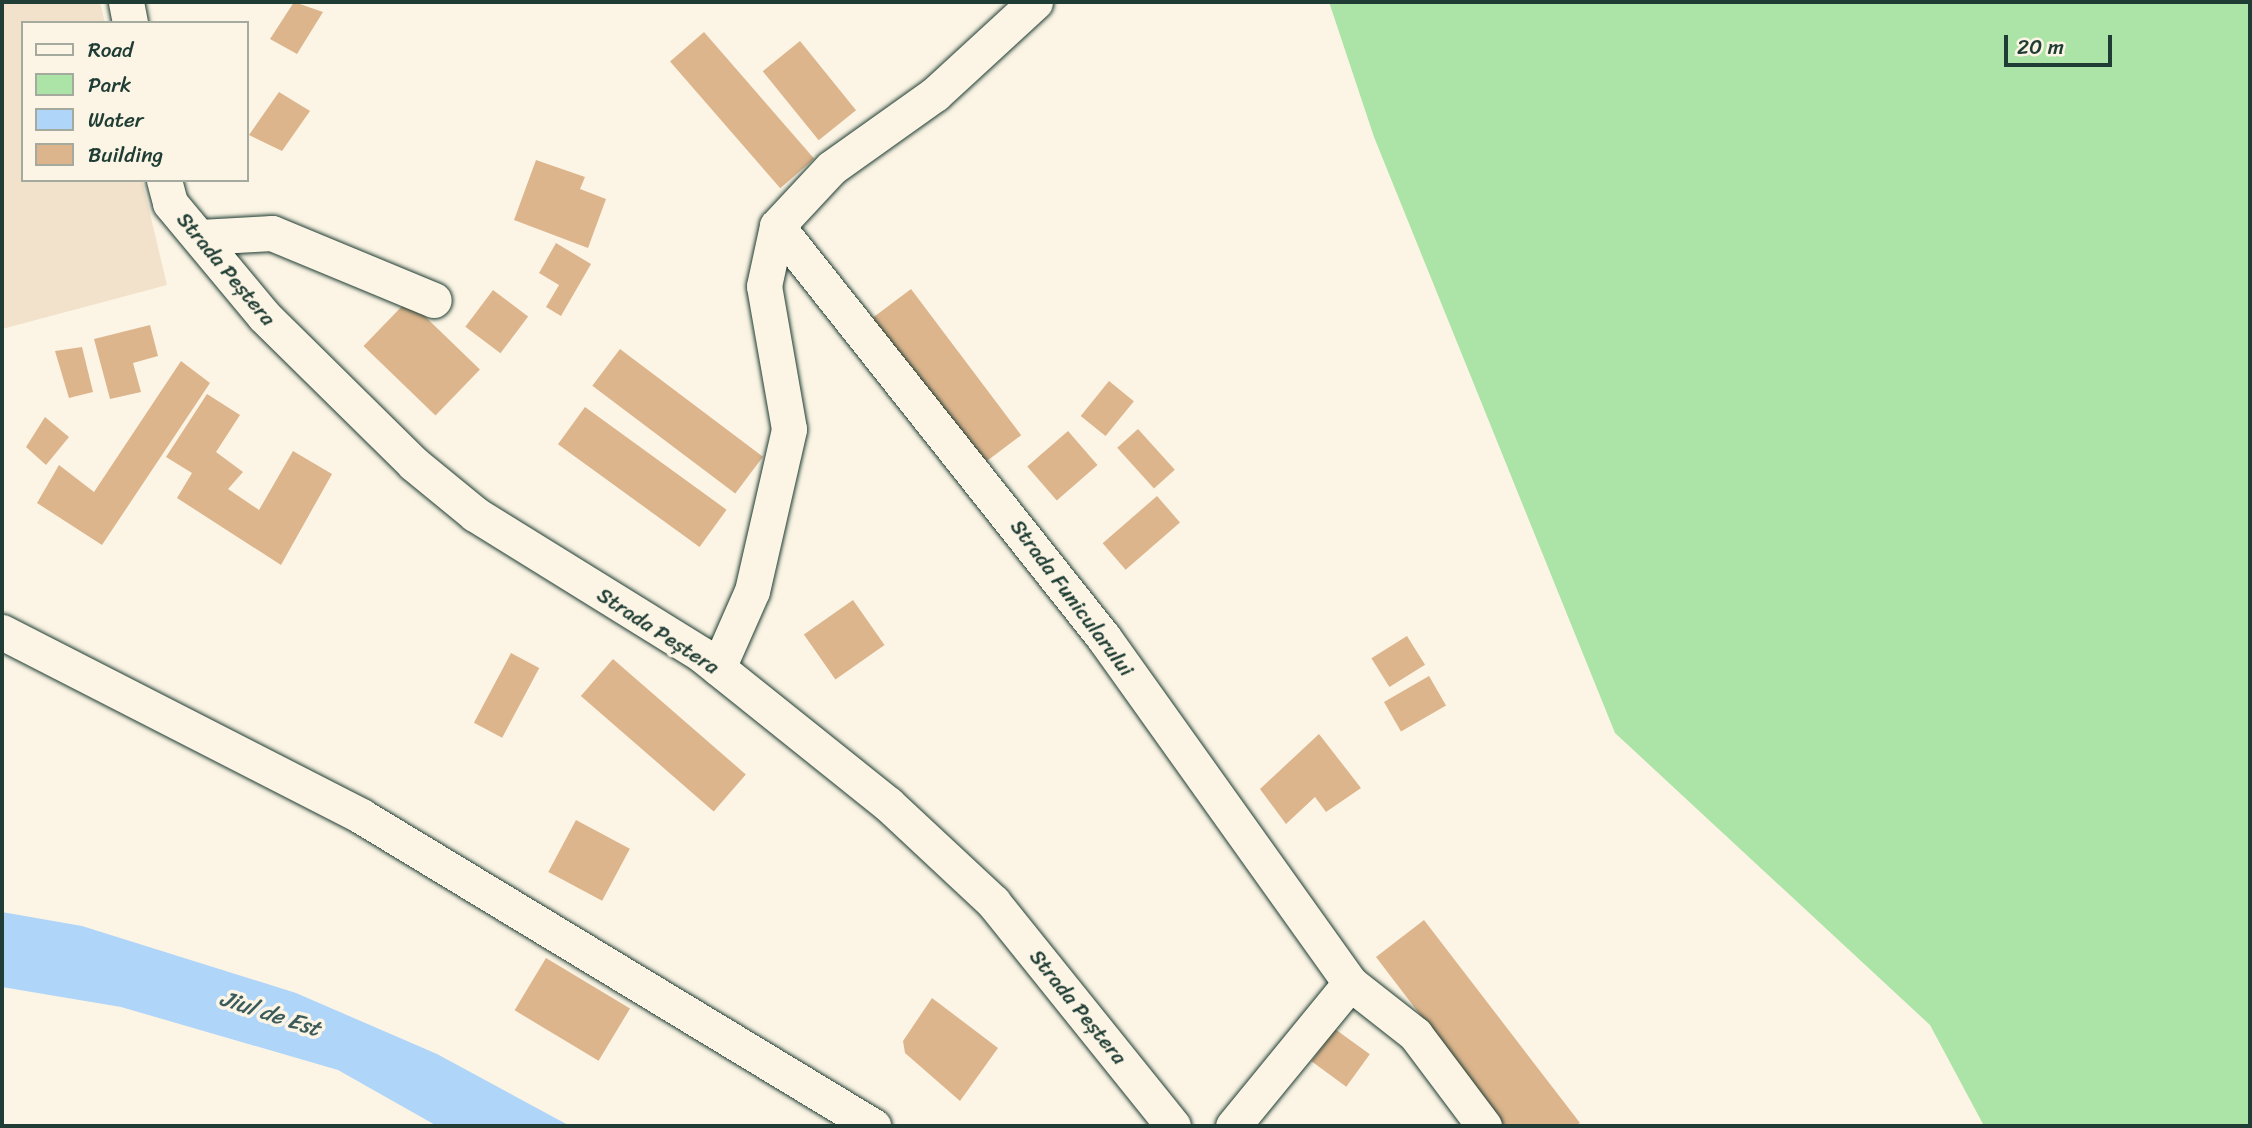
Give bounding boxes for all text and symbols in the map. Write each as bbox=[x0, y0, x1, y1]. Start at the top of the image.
legend bbox=[21, 21, 248, 182]
scale bar bbox=[2007, 21, 2116, 65]
text: 20 m bbox=[2017, 28, 2064, 66]
text: Road bbox=[88, 31, 133, 69]
text: Park bbox=[88, 66, 131, 104]
text: Water bbox=[88, 101, 143, 139]
text: Building bbox=[88, 136, 163, 174]
street label: Strada Peștera bbox=[171, 207, 281, 331]
street label: Strada Funicularului bbox=[1005, 515, 1139, 681]
street label: Strada Peștera bbox=[592, 582, 724, 680]
street label: Strada Peștera bbox=[1024, 944, 1132, 1070]
water label: Jiul de Est bbox=[216, 985, 324, 1043]

